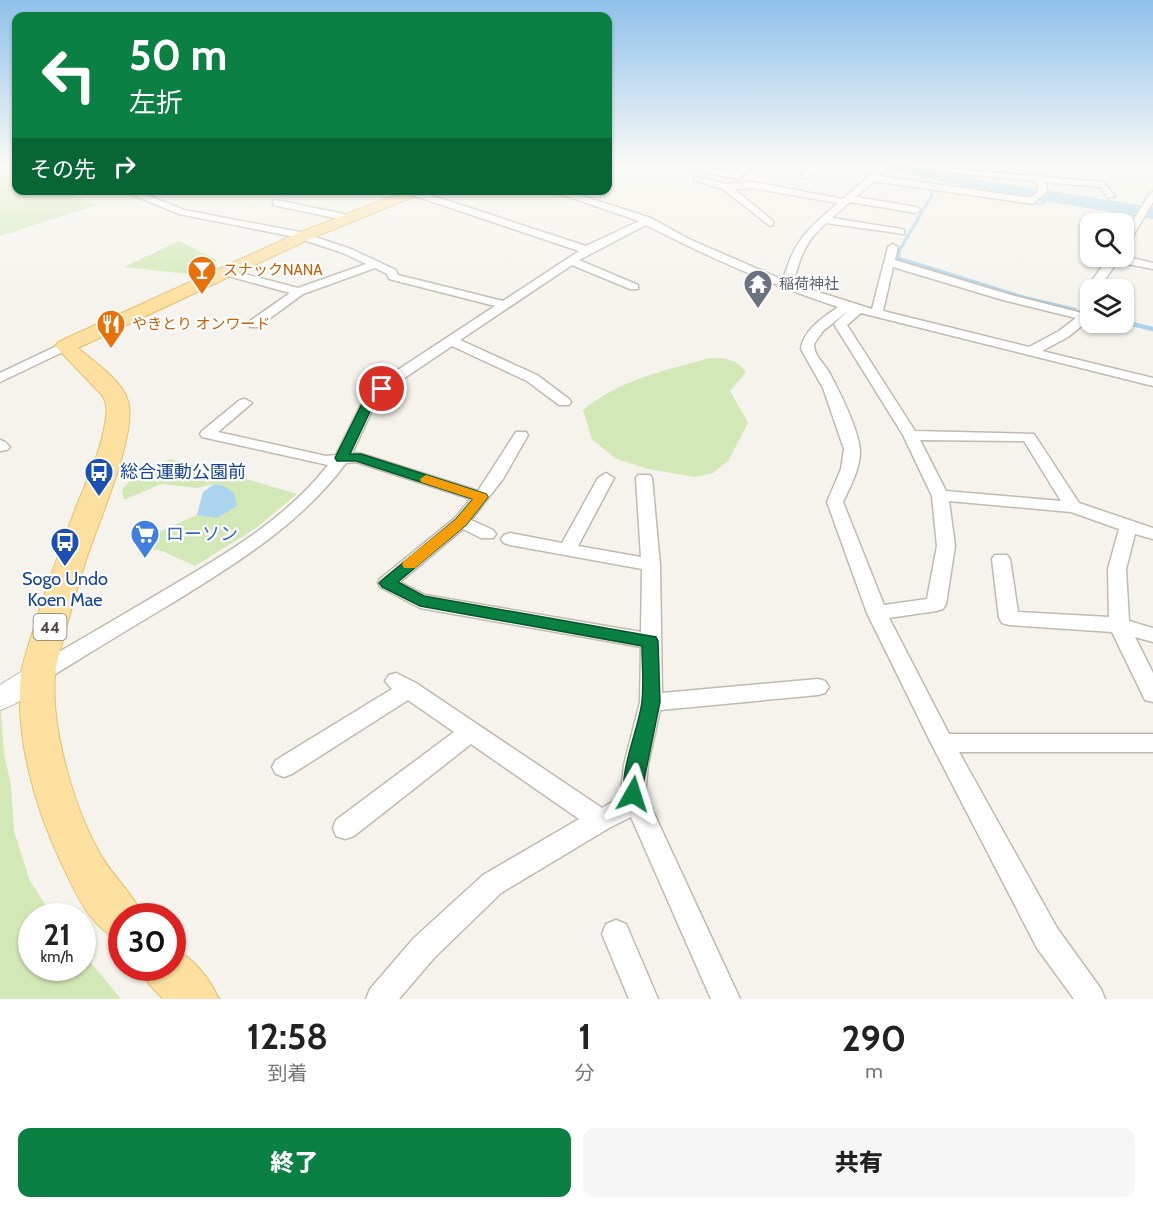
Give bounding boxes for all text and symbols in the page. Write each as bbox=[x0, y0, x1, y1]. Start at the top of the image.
text: 50 m bbox=[129, 29, 227, 81]
icon: left bbox=[30, 36, 108, 114]
text: 左折 bbox=[129, 86, 183, 119]
icon: right bbox=[108, 150, 141, 183]
text: その先 bbox=[30, 156, 96, 183]
map controls bbox=[1080, 213, 1134, 333]
button: search bbox=[1080, 213, 1134, 267]
bar icon: スナックNANA bbox=[186, 254, 218, 296]
place label: スナックNANA bbox=[223, 261, 323, 279]
temple icon: 稲荷神社 bbox=[742, 268, 774, 310]
place label: 稲荷神社 bbox=[779, 275, 839, 293]
button: layers bbox=[1080, 279, 1134, 333]
restaurant icon: やきとり オンワード bbox=[95, 308, 127, 350]
place label: やきとり オンワード bbox=[132, 315, 270, 333]
pin bbox=[356, 363, 407, 414]
icon: arrive bbox=[365, 372, 398, 405]
bus stop icon: 総合運動公園前 bbox=[83, 456, 115, 498]
place label: 総合運動公園前 bbox=[120, 461, 246, 483]
supermarket icon: ローソン bbox=[129, 518, 161, 560]
place label: ローソン bbox=[166, 523, 238, 545]
bus stop icon: Sogo Undo Koen Mae bbox=[49, 526, 81, 568]
place label: Sogo Undo Koen Mae bbox=[22, 568, 108, 611]
road number: 44 bbox=[34, 614, 66, 640]
position arrow bbox=[601, 762, 665, 826]
speed limit sign: 30 bbox=[108, 903, 186, 981]
text: 21 bbox=[44, 916, 70, 953]
text: km/h bbox=[41, 948, 73, 966]
text: 12:58 bbox=[247, 1014, 328, 1058]
text: 1 bbox=[578, 1014, 591, 1058]
text: 290 bbox=[842, 1016, 906, 1060]
text: m bbox=[865, 1059, 883, 1083]
text: 到着 bbox=[267, 1061, 307, 1085]
text: 分 bbox=[575, 1061, 595, 1085]
button: 終了 bbox=[18, 1128, 571, 1197]
button: 共有 bbox=[583, 1128, 1135, 1197]

